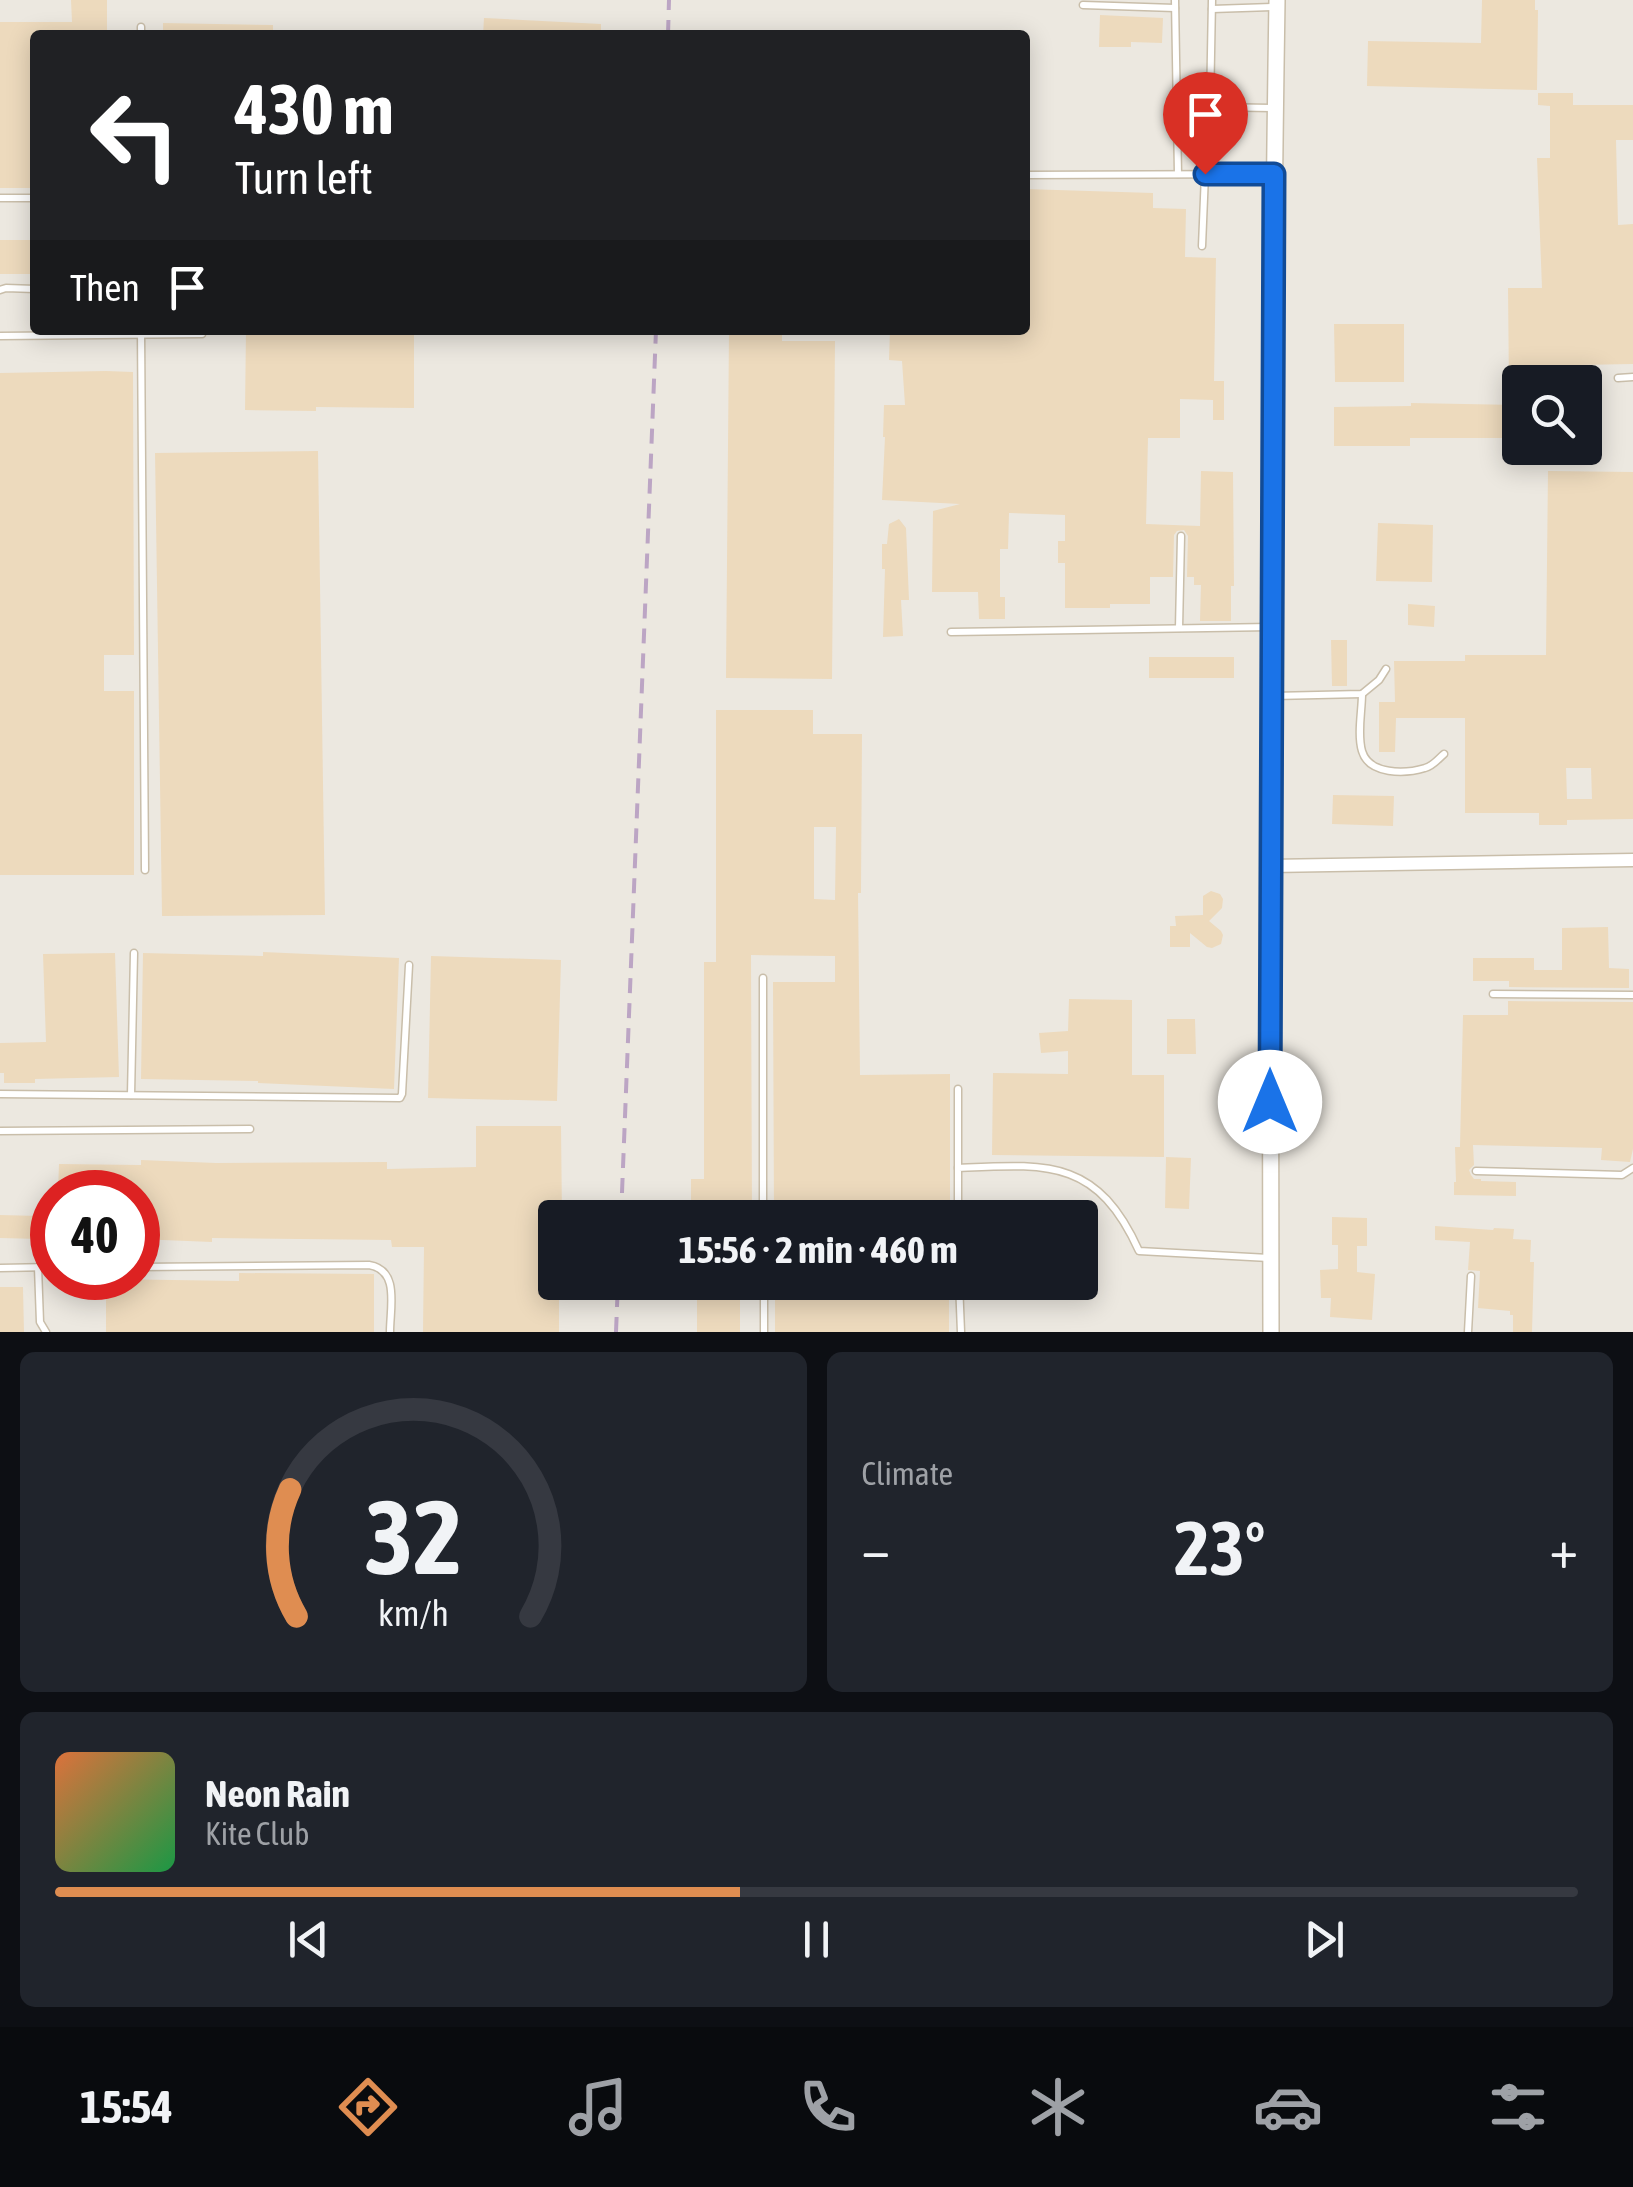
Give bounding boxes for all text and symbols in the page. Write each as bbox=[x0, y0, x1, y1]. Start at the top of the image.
text: 430 m bbox=[235, 69, 394, 149]
icon: left bbox=[70, 70, 200, 200]
pin bbox=[1163, 72, 1248, 175]
icon: arrive bbox=[1178, 87, 1233, 142]
text: Turn left bbox=[235, 152, 373, 204]
icon: arrive bbox=[160, 260, 215, 315]
text: Then bbox=[70, 266, 140, 309]
map controls bbox=[1502, 365, 1602, 465]
button: search bbox=[1502, 365, 1602, 465]
position arrow bbox=[1218, 1050, 1322, 1154]
speed limit sign: 40 bbox=[30, 1170, 160, 1300]
text: 15:56 · 2 min · 460 m bbox=[678, 1228, 958, 1271]
text: Climate bbox=[862, 1455, 953, 1492]
text: 32 bbox=[364, 1477, 462, 1596]
text: 23° bbox=[1174, 1505, 1265, 1591]
text: − bbox=[862, 1517, 890, 1580]
text: + bbox=[1549, 1517, 1578, 1580]
text: km/h bbox=[378, 1593, 449, 1634]
text: Neon Rain bbox=[205, 1772, 350, 1815]
text: Kite Club bbox=[205, 1815, 309, 1852]
icon: previous bbox=[281, 1912, 336, 1967]
icon: pause bbox=[789, 1912, 844, 1967]
icon: next bbox=[1297, 1912, 1352, 1967]
icon: directions bbox=[333, 2072, 403, 2142]
icon: music bbox=[563, 2072, 633, 2142]
icon: phone bbox=[793, 2072, 863, 2142]
icon: climate bbox=[1023, 2072, 1093, 2142]
icon: car bbox=[1253, 2072, 1323, 2142]
icon: filters bbox=[1483, 2072, 1553, 2142]
text: 15:54 bbox=[80, 2081, 173, 2133]

